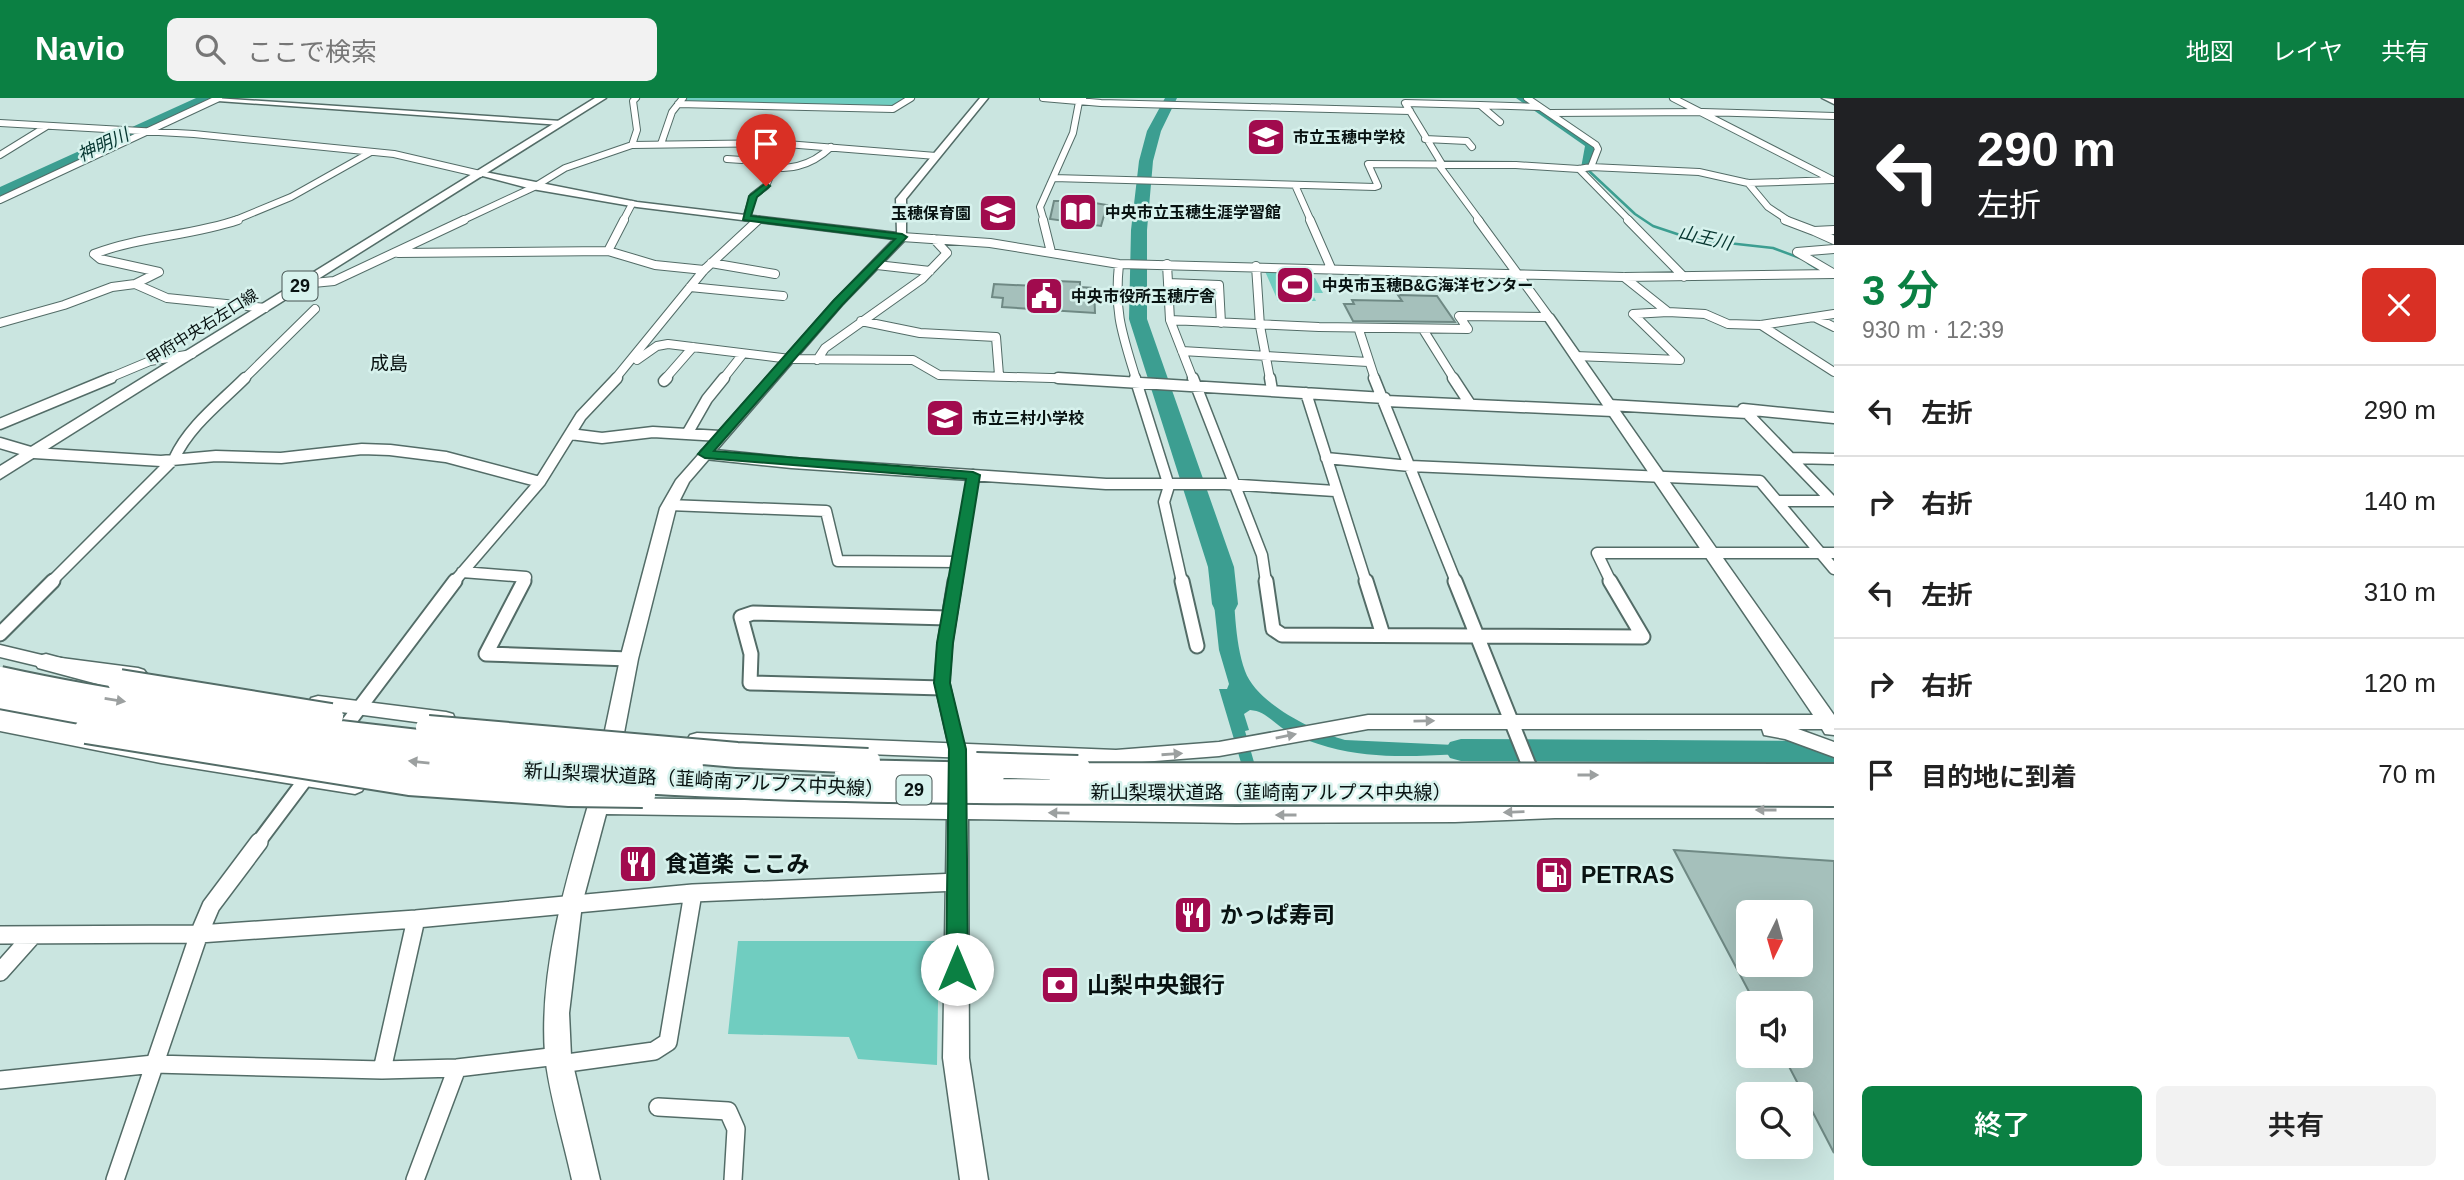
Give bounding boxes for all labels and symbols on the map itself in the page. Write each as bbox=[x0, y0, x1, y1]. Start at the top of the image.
pin bbox=[736, 114, 796, 186]
school or university icon: 市立玉穂中学校 bbox=[1245, 116, 1287, 158]
water label: 神明川 bbox=[74, 124, 134, 165]
place label: 市立玉穂中学校 bbox=[1293, 129, 1405, 146]
library icon: 中央市立玉穂生涯学習館 bbox=[1057, 191, 1099, 233]
school or university icon: 玉穂保育園 bbox=[977, 192, 1019, 234]
place label: 中央市立玉穂生涯学習館 bbox=[1105, 204, 1281, 221]
place label: 玉穂保育園 bbox=[891, 205, 971, 222]
water label: 山王川 bbox=[1676, 222, 1736, 254]
sports icon: 中央市玉穂B&G海洋センター bbox=[1274, 264, 1316, 306]
road number: 29 bbox=[282, 272, 318, 300]
public building icon: 中央市役所玉穂庁舎 bbox=[1023, 275, 1065, 317]
place label: 中央市玉穂B&G海洋センター bbox=[1322, 277, 1534, 294]
street label: 甲府中央右左口線 bbox=[143, 286, 261, 368]
place label: 中央市役所玉穂庁舎 bbox=[1071, 288, 1215, 305]
district label: 成島 bbox=[370, 353, 408, 374]
school or university icon: 市立三村小学校 bbox=[924, 397, 966, 439]
place label: 市立三村小学校 bbox=[972, 409, 1084, 427]
one-way arrow bbox=[104, 695, 126, 706]
one-way arrow bbox=[1413, 715, 1435, 726]
one-way arrow bbox=[1275, 730, 1297, 741]
one-way arrow bbox=[1162, 748, 1184, 759]
one-way arrow bbox=[408, 756, 430, 767]
street label: 新山梨環状道路（韮崎南アルプス中央線） bbox=[523, 760, 885, 800]
one-way arrow bbox=[1577, 769, 1599, 781]
road number: 29 bbox=[897, 776, 932, 804]
street label: 新山梨環状道路（韮崎南アルプス中央線） bbox=[1091, 782, 1451, 803]
one-way arrow bbox=[1755, 804, 1777, 816]
one-way arrow bbox=[1503, 806, 1525, 817]
one-way arrow bbox=[1048, 807, 1070, 819]
one-way arrow bbox=[1275, 809, 1297, 821]
restaurant icon: 食道楽 ここみ bbox=[617, 843, 659, 885]
place label: 食道楽 ここみ bbox=[665, 851, 809, 877]
fuel station icon: PETRAS bbox=[1533, 854, 1575, 896]
place label: PETRAS bbox=[1581, 862, 1674, 888]
restaurant icon: かっぱ寿司 bbox=[1172, 894, 1214, 936]
north arrow bbox=[1736, 900, 1813, 976]
place label: かっぱ寿司 bbox=[1220, 902, 1335, 928]
position arrow bbox=[920, 932, 994, 1006]
bank icon: 山梨中央銀行 bbox=[1039, 964, 1081, 1006]
place label: 山梨中央銀行 bbox=[1087, 972, 1225, 998]

